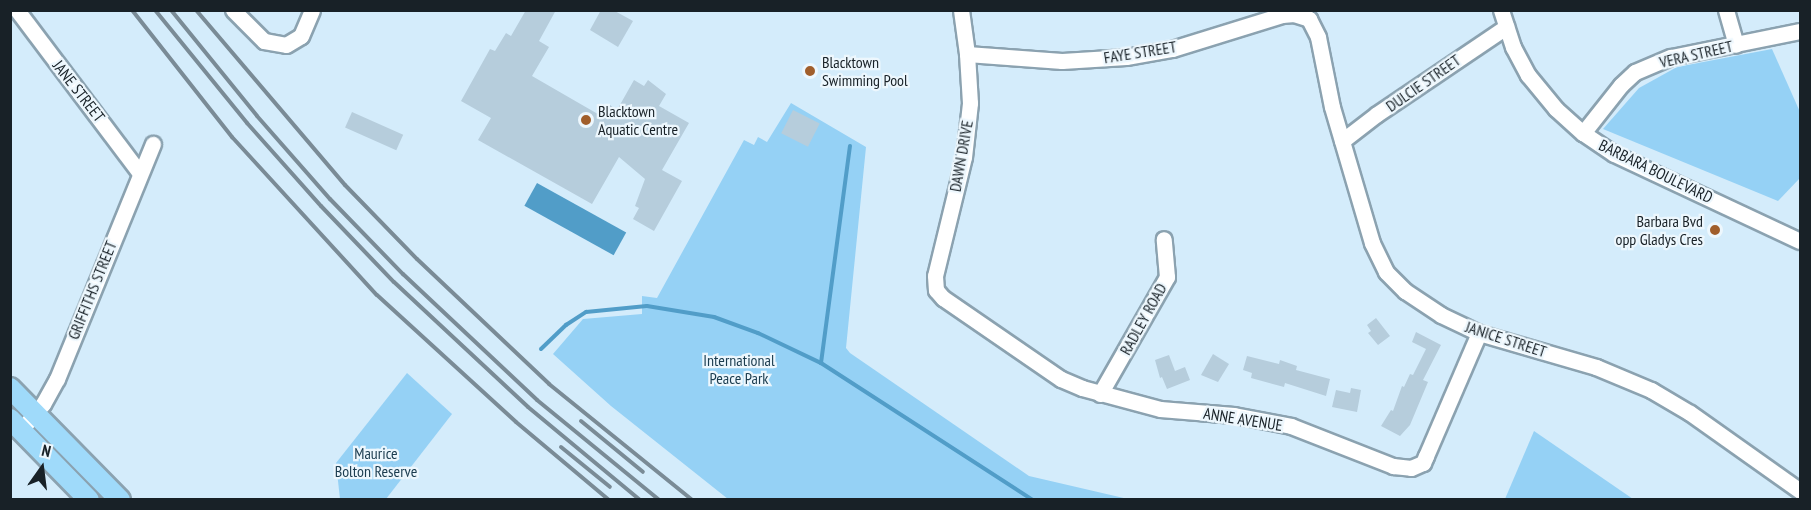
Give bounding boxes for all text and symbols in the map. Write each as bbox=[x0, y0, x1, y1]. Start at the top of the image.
street label: VERA STREET bbox=[1657, 36, 1735, 72]
street label: FAYE STREET bbox=[1102, 37, 1178, 67]
street label: DULCIE STREET bbox=[1382, 50, 1464, 116]
place label: Blacktown Swimming Pool bbox=[822, 52, 908, 90]
street label: JANE STREET bbox=[49, 56, 109, 126]
marker: Blacktown Swimming Pool bbox=[803, 64, 817, 78]
place label: Blacktown Aquatic Centre bbox=[598, 101, 679, 139]
marker: Blacktown Aquatic Centre bbox=[579, 113, 593, 127]
street label: DAWN DRIVE bbox=[945, 119, 977, 193]
street label: BARBARA BOULEVARD bbox=[1596, 135, 1716, 207]
place label: Barbara Bvd opp Gladys Cres bbox=[1616, 211, 1703, 249]
marker: Barbara Bvd opp Gladys Cres bbox=[1708, 223, 1722, 237]
street label: GRIFFITHS STREET bbox=[63, 238, 121, 342]
street label: RADLEY ROAD bbox=[1115, 280, 1171, 358]
street label: JANICE STREET bbox=[1463, 317, 1549, 361]
park label: International Peace Park bbox=[703, 350, 775, 388]
street label: ANNE AVENUE bbox=[1202, 403, 1284, 435]
north arrow bbox=[12, 438, 72, 498]
text: N bbox=[40, 440, 53, 461]
park label: Maurice Bolton Reserve bbox=[335, 443, 417, 481]

